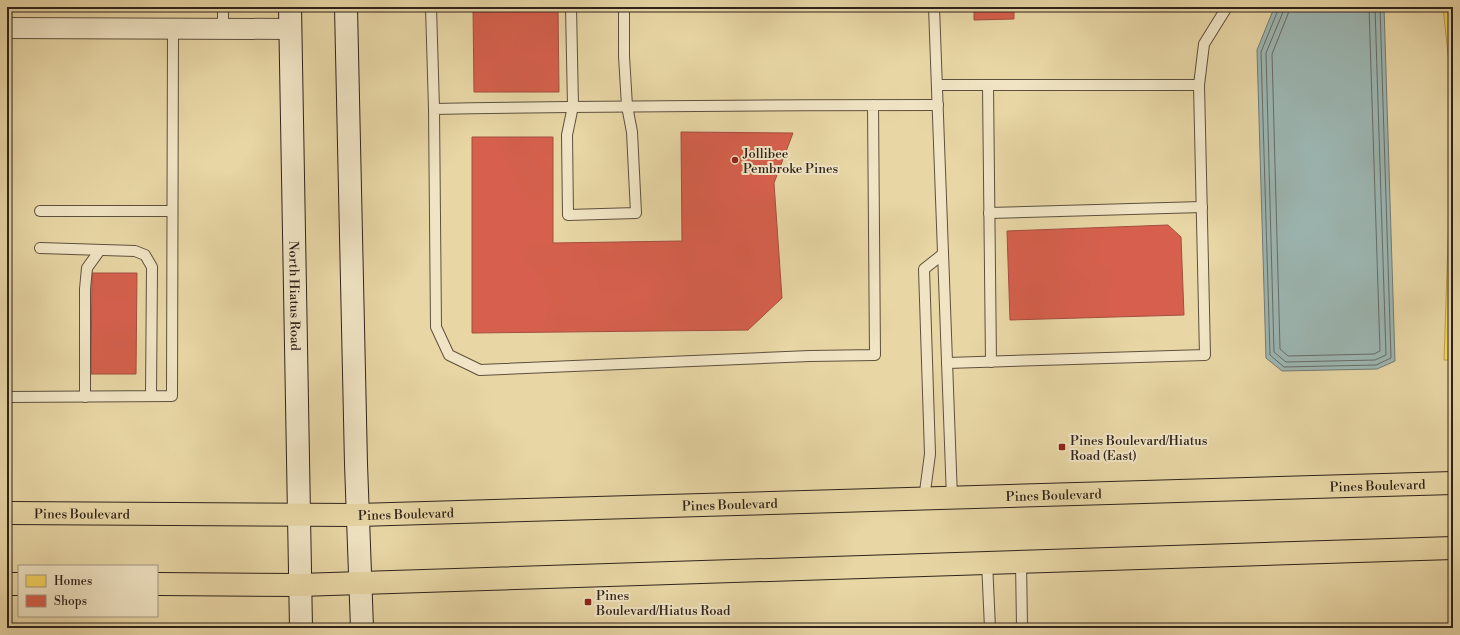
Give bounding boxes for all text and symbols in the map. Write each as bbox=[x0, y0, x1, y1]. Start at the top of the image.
place label: Jollibee Pembroke Pines bbox=[742, 146, 839, 177]
marker: Jollibee Pembroke Pines bbox=[730, 155, 740, 165]
street label: North Hiatus Road bbox=[285, 241, 303, 352]
place label: Pines Boulevard/Hiatus Road (East) bbox=[1070, 433, 1208, 464]
marker: Pines Boulevard/Hiatus Road (East) bbox=[1057, 442, 1067, 452]
street label: Pines Boulevard bbox=[1329, 477, 1426, 496]
street label: Pines Boulevard bbox=[1005, 486, 1103, 505]
street label: Pines Boulevard bbox=[682, 496, 779, 515]
street label: Pines Boulevard bbox=[358, 505, 455, 524]
street label: Pines Boulevard bbox=[34, 506, 131, 523]
legend bbox=[18, 565, 158, 617]
text: Homes bbox=[54, 574, 92, 589]
place label: Pines Boulevard/Hiatus Road bbox=[595, 588, 731, 619]
text: Shops bbox=[54, 594, 87, 609]
marker: Pines Boulevard/Hiatus Road bbox=[583, 597, 593, 607]

